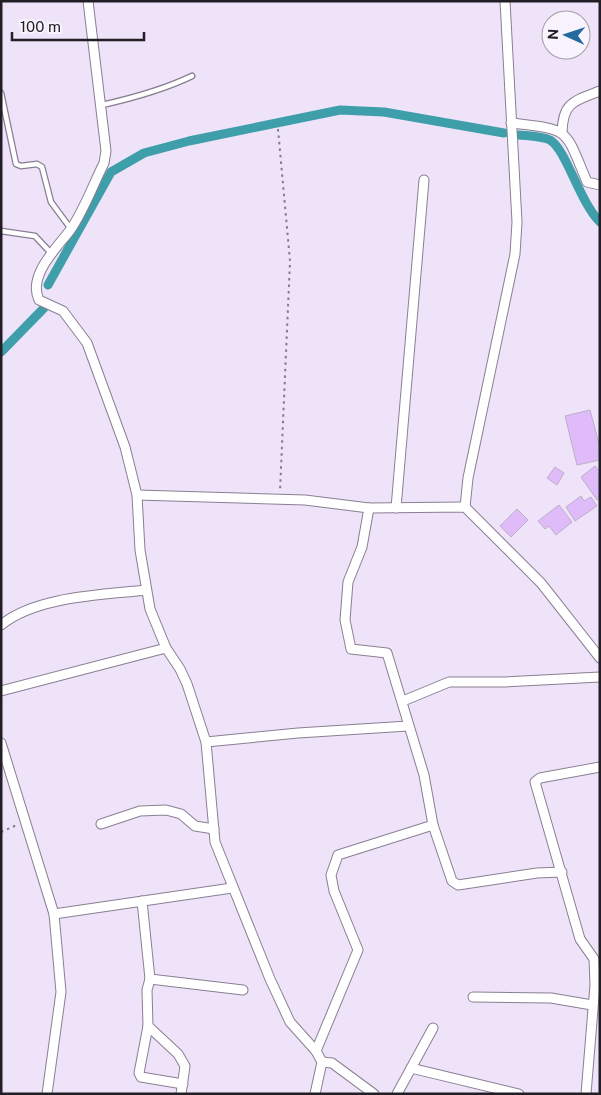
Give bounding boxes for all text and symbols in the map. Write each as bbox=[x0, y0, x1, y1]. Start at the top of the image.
scale bar bbox=[12, 10, 145, 42]
north arrow bbox=[541, 10, 591, 60]
text: 100 m bbox=[20, 18, 61, 35]
text: N bbox=[545, 28, 561, 40]

